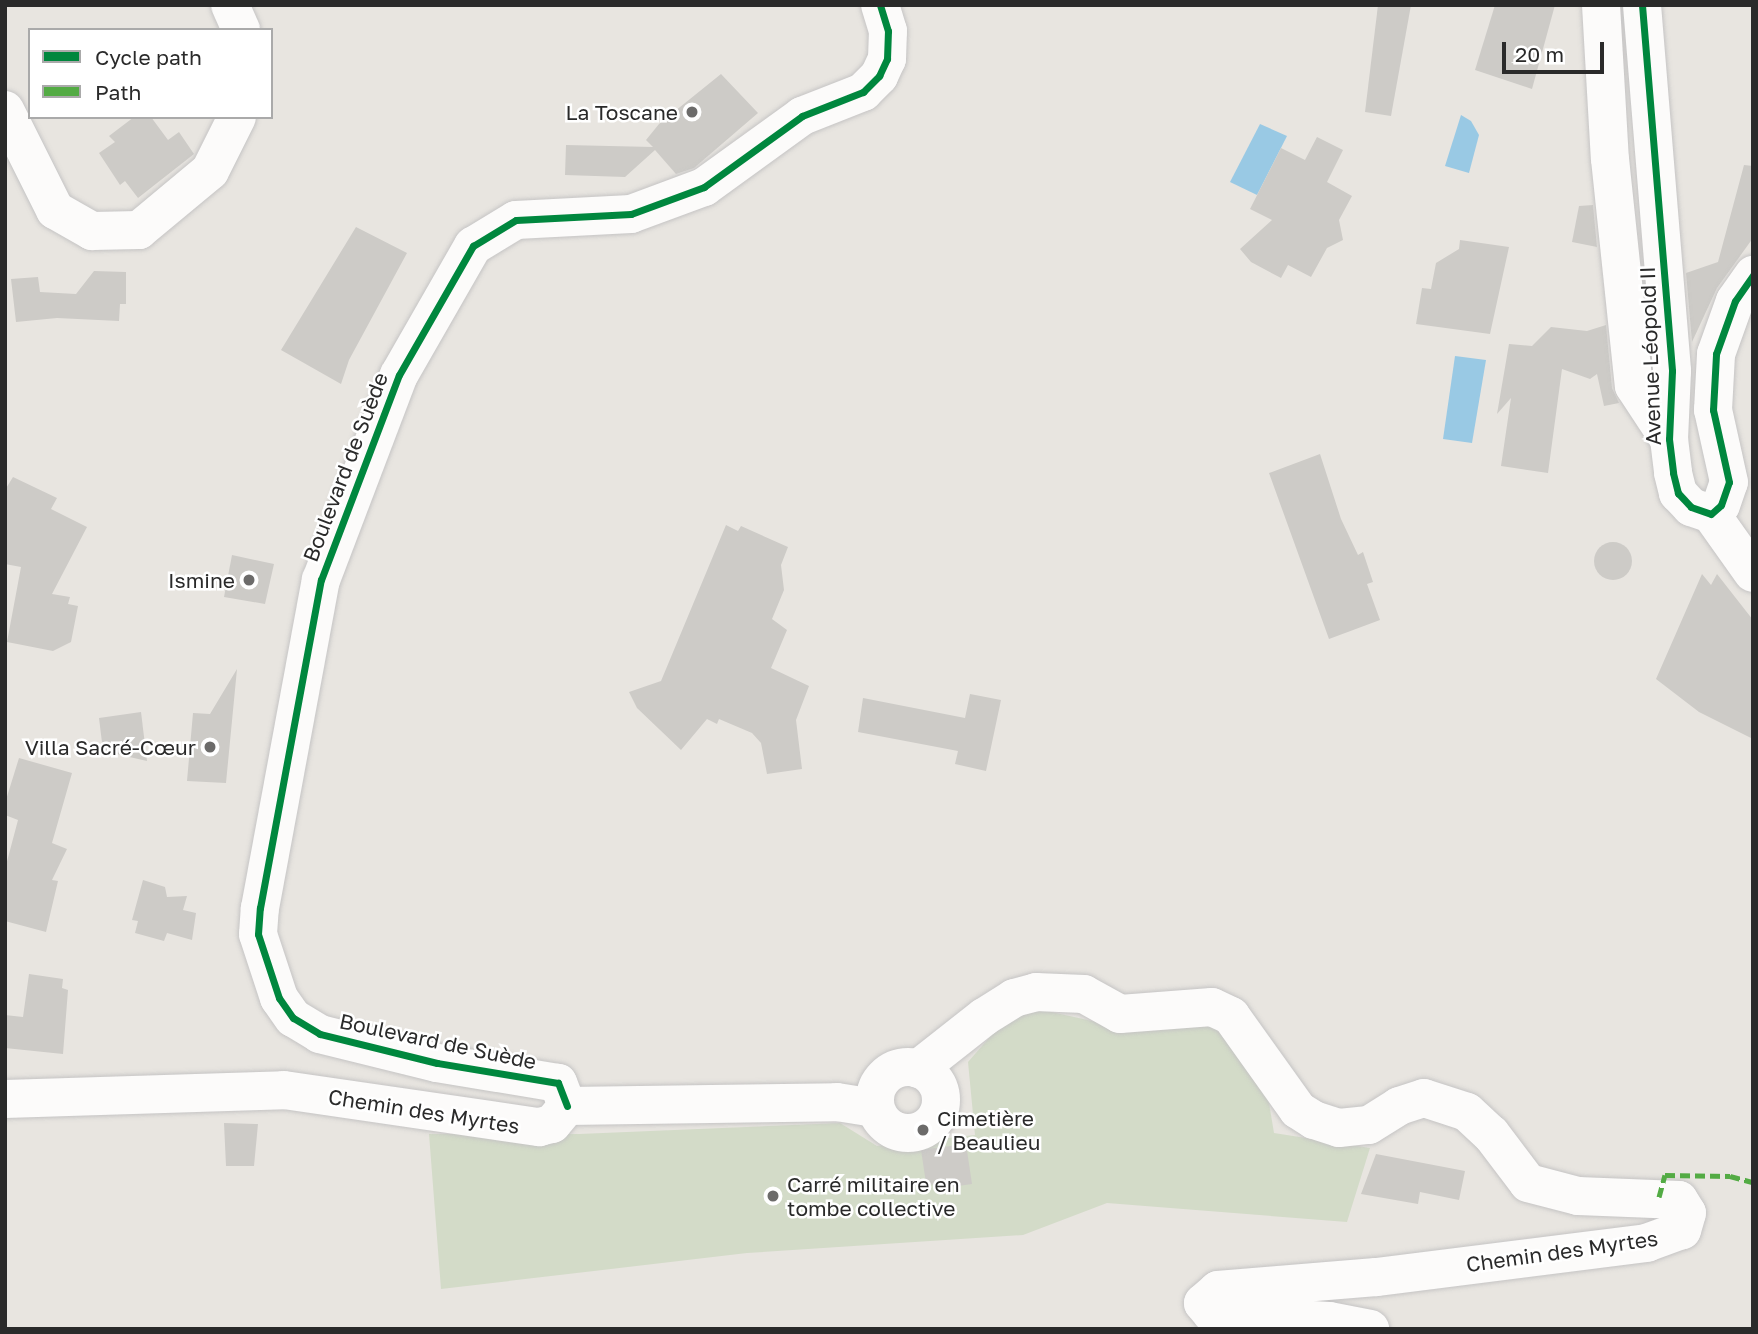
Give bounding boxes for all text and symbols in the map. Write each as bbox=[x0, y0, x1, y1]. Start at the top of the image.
legend bbox=[28, 28, 273, 119]
scale bar bbox=[1506, 28, 1608, 72]
text: 20 m bbox=[1515, 41, 1564, 67]
text: Cycle path bbox=[95, 44, 202, 70]
text: Path bbox=[95, 79, 142, 105]
place label: La Toscane bbox=[565, 99, 678, 125]
marker: La Toscane bbox=[684, 104, 700, 120]
street label: Avenue Léopold II bbox=[1634, 266, 1666, 446]
street label: Boulevard de Suède bbox=[297, 369, 393, 565]
place label: Ismine bbox=[168, 567, 235, 593]
marker: Ismine bbox=[241, 572, 257, 588]
place label: Villa Sacré-Cœur bbox=[25, 734, 196, 760]
marker: Villa Sacré-Cœur bbox=[202, 739, 218, 755]
street label: Boulevard de Suède bbox=[337, 1008, 539, 1074]
street label: Chemin des Myrtes bbox=[327, 1083, 521, 1139]
place label: Cimetière / Beaulieu bbox=[937, 1105, 1040, 1155]
marker: Cimetière / Beaulieu bbox=[915, 1122, 931, 1138]
place label: Carré militaire en tombe collective bbox=[787, 1171, 960, 1221]
marker: Carré militaire en tombe collective bbox=[765, 1188, 781, 1204]
street label: Chemin des Myrtes bbox=[1465, 1225, 1659, 1277]

